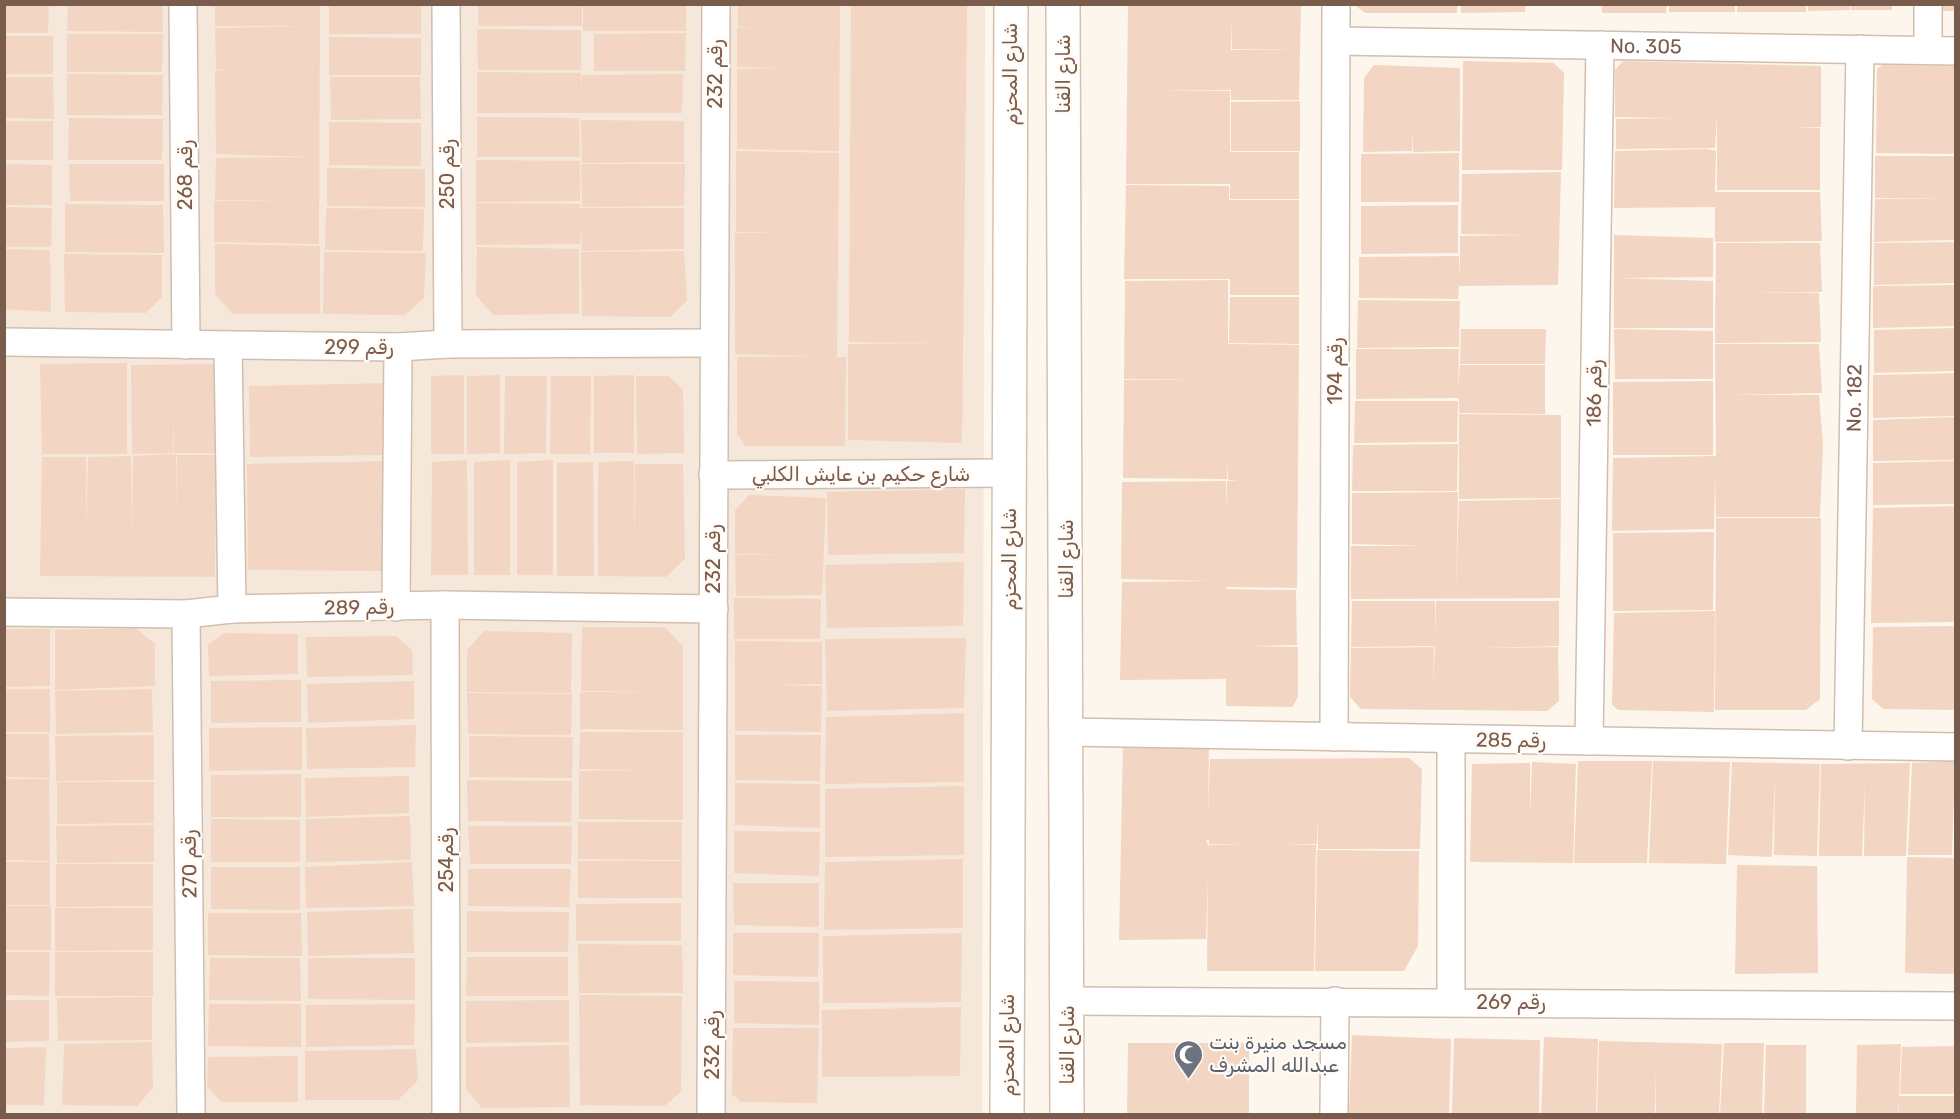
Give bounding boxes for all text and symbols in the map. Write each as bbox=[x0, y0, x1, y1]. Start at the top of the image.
street label: شارع المحزم bbox=[998, 23, 1024, 125]
street label: No. 305 bbox=[1610, 33, 1682, 59]
street label: شارع القنا bbox=[1051, 34, 1077, 114]
street label: رقم 232 bbox=[703, 39, 728, 109]
street label: رقم 250 bbox=[435, 139, 460, 209]
street label: رقم 268 bbox=[173, 140, 198, 210]
street label: رقم 299 bbox=[324, 335, 394, 360]
street label: رقم 194 bbox=[1323, 338, 1348, 404]
street label: رقم 186 bbox=[1581, 359, 1608, 427]
street label: No. 182 bbox=[1841, 364, 1867, 432]
street label: شارع حكيم بن عايش الكلبي bbox=[752, 462, 970, 489]
street label: شارع المحزم bbox=[997, 508, 1023, 610]
street label: شارع القنا bbox=[1054, 519, 1080, 599]
street label: رقم 232 bbox=[701, 524, 726, 594]
street label: رقم 289 bbox=[324, 594, 394, 621]
street label: رقم 285 bbox=[1476, 727, 1546, 754]
street label: رقم254 bbox=[434, 827, 459, 893]
street label: رقم 270 bbox=[176, 829, 203, 899]
street label: رقم 269 bbox=[1476, 990, 1546, 1015]
street label: شارع المحزم bbox=[995, 994, 1021, 1096]
street label: شارع القنا bbox=[1055, 1005, 1081, 1085]
street label: رقم 232 bbox=[700, 1010, 725, 1080]
place label: مسجد منيرة بنت عبدالله المشرف bbox=[1209, 1030, 1347, 1077]
mosque icon: مسجد منيرة بنت عبدالله المشرف bbox=[1172, 1038, 1204, 1080]

